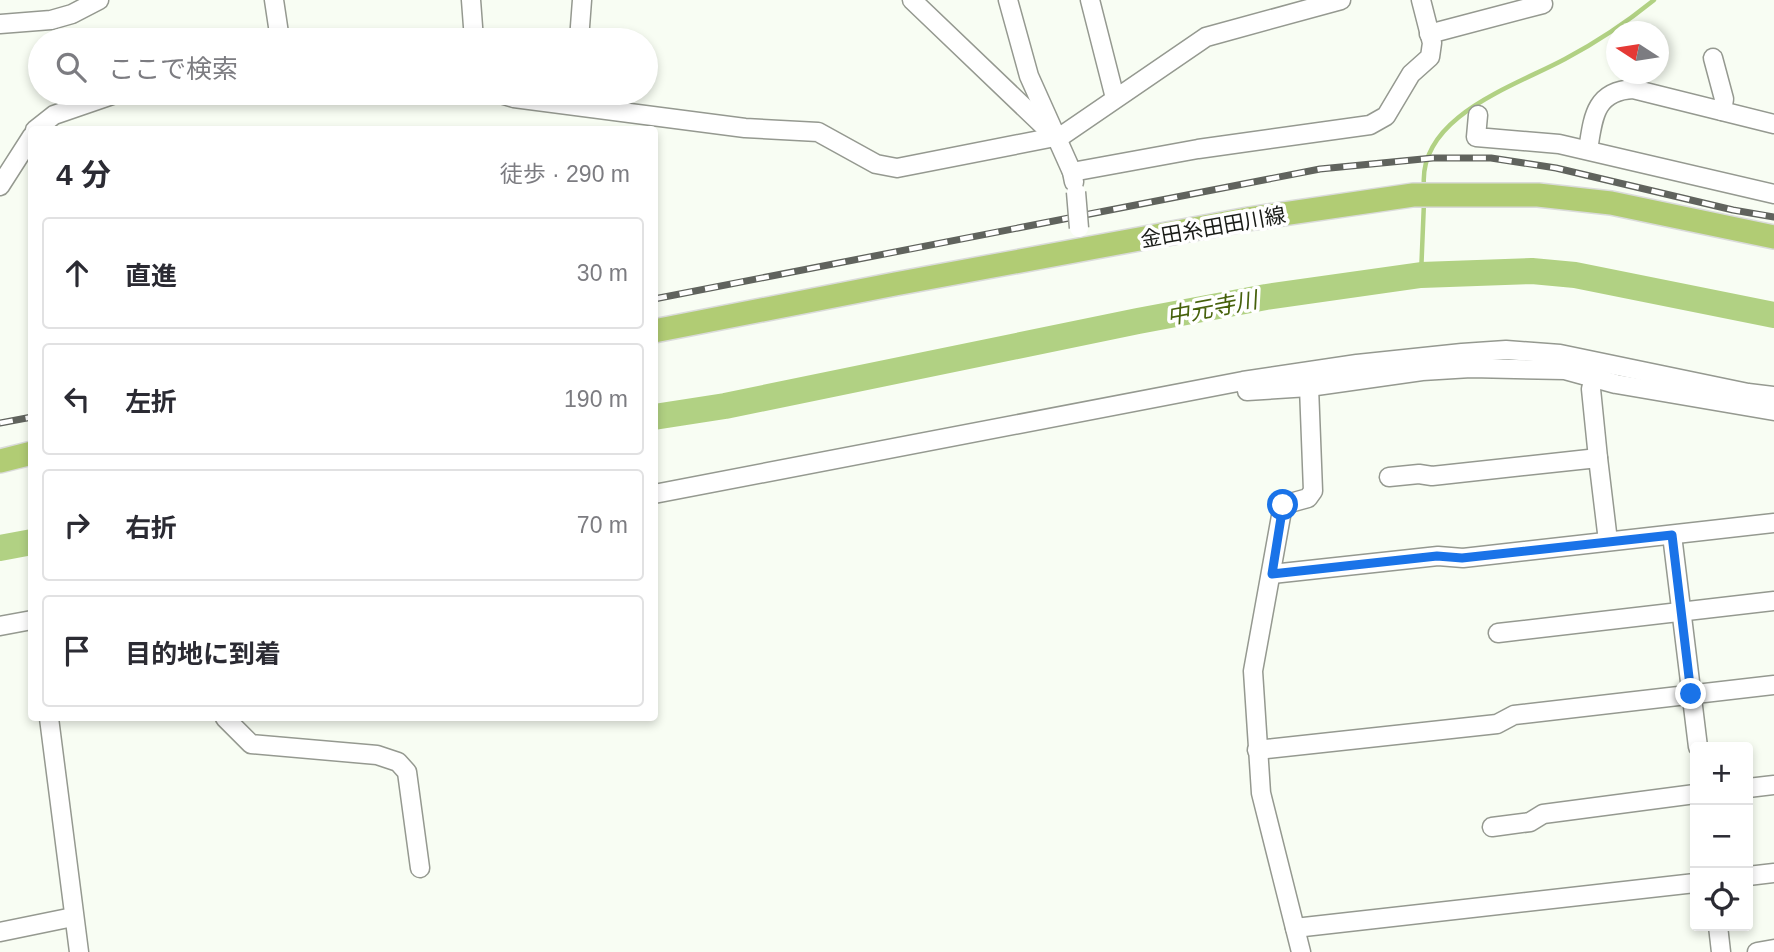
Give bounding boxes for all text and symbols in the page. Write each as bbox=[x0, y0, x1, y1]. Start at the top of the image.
north arrow bbox=[1606, 21, 1669, 84]
search box bbox=[28, 28, 658, 105]
icon: search bbox=[52, 48, 90, 86]
text: ここで検索 bbox=[108, 54, 238, 84]
text: 4 分 bbox=[56, 158, 111, 191]
text: 徒歩 · 290 m bbox=[500, 161, 630, 187]
street label: 金田糸田田川線 bbox=[1139, 203, 1287, 251]
icon: ahead bbox=[58, 254, 96, 292]
text: 30 m bbox=[577, 260, 628, 286]
text: 直進 bbox=[125, 261, 177, 291]
water label: 中元寺川 bbox=[1164, 286, 1263, 330]
icon: left bbox=[58, 380, 96, 418]
text: 190 m bbox=[564, 386, 628, 412]
text: 左折 bbox=[125, 387, 177, 417]
route start bbox=[1267, 489, 1298, 520]
icon: right bbox=[58, 506, 96, 544]
text: 70 m bbox=[577, 512, 628, 538]
text: 右折 bbox=[125, 513, 177, 543]
icon: arrive bbox=[58, 632, 96, 670]
text: 目的地に到着 bbox=[125, 639, 281, 669]
route end bbox=[1675, 678, 1706, 709]
map controls bbox=[1690, 742, 1753, 931]
button: + bbox=[1690, 742, 1753, 805]
button: − bbox=[1690, 805, 1753, 868]
button: locate bbox=[1690, 868, 1753, 931]

